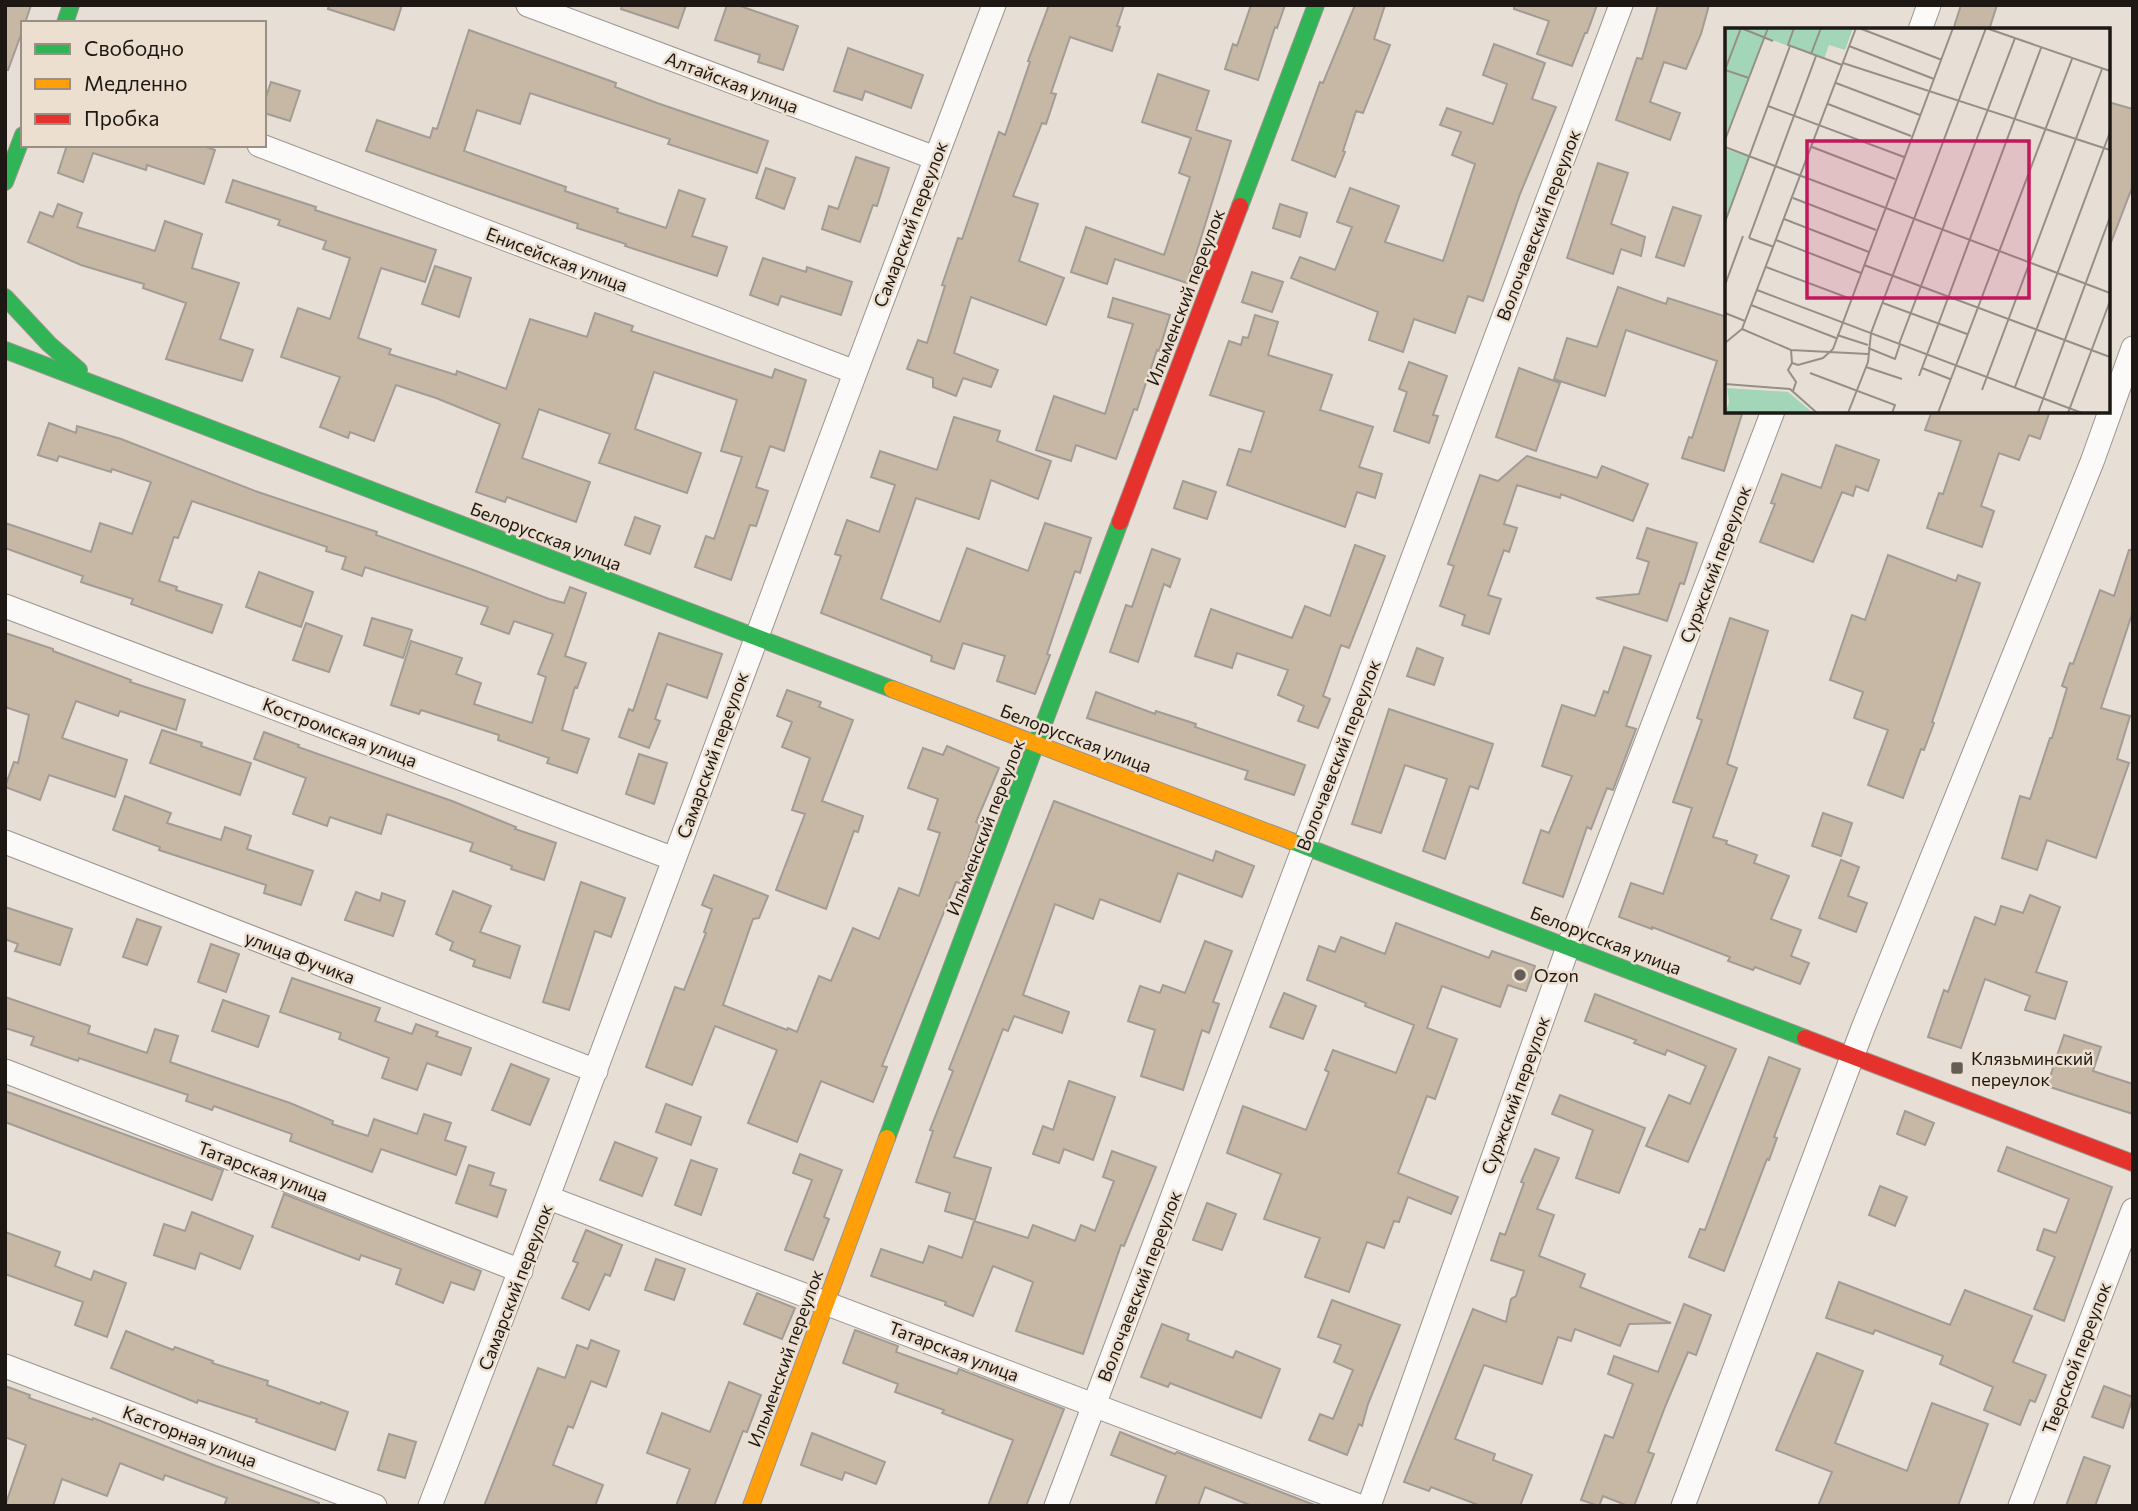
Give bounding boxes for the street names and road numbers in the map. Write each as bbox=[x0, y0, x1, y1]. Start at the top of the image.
street label: Алтайская улица bbox=[662, 46, 802, 118]
street label: Волочаевский переулок bbox=[1491, 126, 1585, 324]
street label: Самарский переулок bbox=[868, 138, 952, 310]
street label: Ильменский переулок bbox=[1141, 205, 1229, 388]
street label: Енисейская улица bbox=[483, 222, 631, 296]
street label: Суржский переулок bbox=[1675, 482, 1755, 646]
street label: Белорусская улица bbox=[467, 497, 625, 575]
street label: Волочаевский переулок bbox=[1291, 656, 1385, 854]
street label: Самарский переулок bbox=[672, 668, 753, 841]
street label: Костромская улица bbox=[260, 692, 420, 772]
street label: Белорусская улица bbox=[997, 699, 1155, 777]
street label: Ильменский переулок bbox=[941, 735, 1029, 918]
street label: Белорусская улица bbox=[1527, 901, 1685, 979]
street label: улица Фучика bbox=[242, 926, 358, 988]
street label: Суржский переулок bbox=[1476, 1012, 1554, 1177]
street label: Татарская улица bbox=[195, 1136, 331, 1206]
street label: Волочаевский переулок bbox=[1092, 1187, 1186, 1385]
street label: Самарский переулок bbox=[473, 1201, 557, 1373]
street label: Ильменский переулок bbox=[743, 1266, 828, 1450]
street label: Тверской переулок bbox=[2037, 1278, 2115, 1437]
street label: Татарская улица bbox=[886, 1316, 1022, 1386]
street label: Касторная улица bbox=[120, 1400, 260, 1472]

